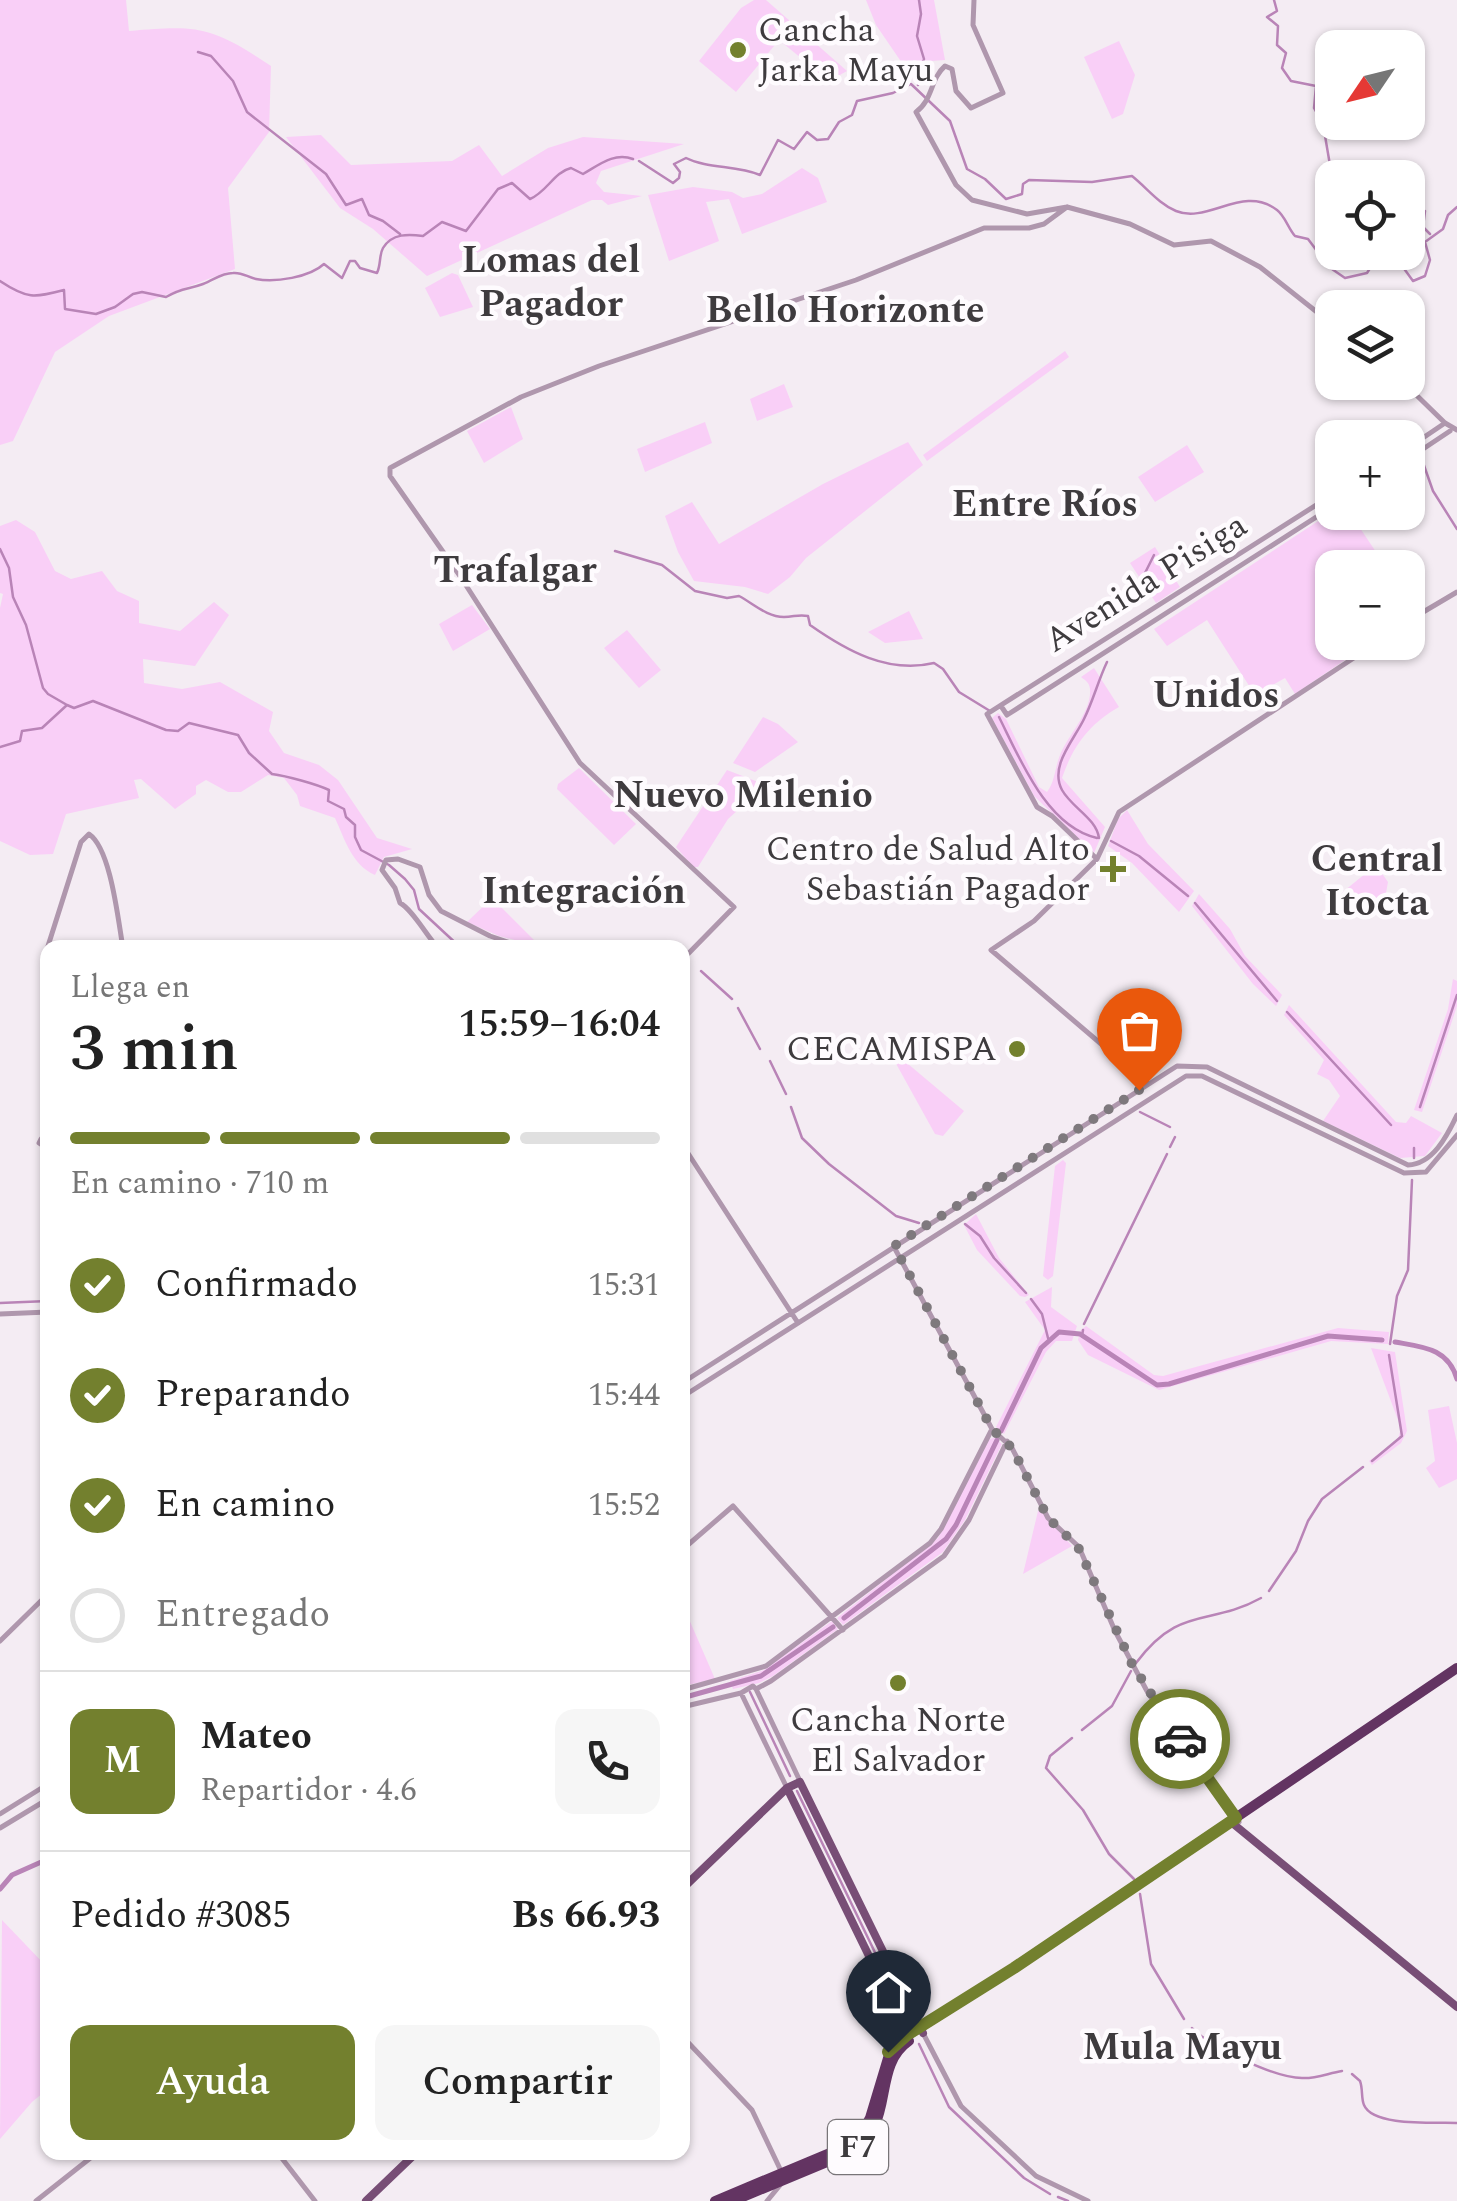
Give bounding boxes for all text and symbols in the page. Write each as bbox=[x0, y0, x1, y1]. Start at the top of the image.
place label: Cancha Jarka Mayu bbox=[758, 4, 933, 97]
north arrow bbox=[1315, 30, 1425, 140]
map controls bbox=[1315, 30, 1425, 660]
marker: Cancha Jarka Mayu bbox=[727, 39, 749, 61]
button: locate bbox=[1315, 160, 1425, 270]
district label: Lomas del Pagador bbox=[462, 232, 640, 334]
district label: Bello Horizonte bbox=[706, 282, 984, 340]
button: layers bbox=[1315, 290, 1425, 400]
button: + bbox=[1315, 420, 1425, 530]
district label: Entre Ríos bbox=[952, 476, 1138, 534]
street label: Avenida Pisiga bbox=[1034, 499, 1258, 667]
district label: Trafalgar bbox=[433, 542, 598, 600]
button: − bbox=[1315, 550, 1425, 660]
district label: Unidos bbox=[1152, 667, 1280, 725]
district label: Nuevo Milenio bbox=[613, 767, 873, 825]
place label: Centro de Salud Alto Sebastián Pagador bbox=[766, 823, 1090, 916]
district label: Central Itocta bbox=[1311, 831, 1443, 933]
marker: Centro de Salud Alto Sebastián Pagador bbox=[1100, 856, 1126, 882]
district label: Integración bbox=[482, 863, 686, 921]
text: Llega en bbox=[70, 963, 190, 1012]
pin bbox=[1097, 988, 1182, 1091]
text: 15:59–16:04 bbox=[458, 996, 660, 1054]
text: 3 min bbox=[70, 1000, 239, 1099]
icon: bag bbox=[1112, 1003, 1167, 1058]
place label: CECAMISPA bbox=[786, 1023, 997, 1076]
marker: CECAMISPA bbox=[1006, 1038, 1028, 1060]
text: En camino · 710 m bbox=[70, 1159, 329, 1208]
text: Confirmado bbox=[155, 1256, 358, 1314]
icon: check bbox=[70, 1258, 125, 1313]
text: 15:31 bbox=[588, 1261, 660, 1310]
text: Preparando bbox=[155, 1366, 351, 1424]
icon: check bbox=[70, 1368, 125, 1423]
text: 15:44 bbox=[588, 1371, 660, 1420]
text: En camino bbox=[155, 1476, 335, 1534]
icon: check bbox=[70, 1478, 125, 1533]
text: 15:52 bbox=[588, 1481, 660, 1530]
text: Entregado bbox=[155, 1586, 330, 1644]
marker: Cancha Norte El Salvador bbox=[887, 1672, 909, 1694]
courier bbox=[1130, 1689, 1230, 1789]
place label: Cancha Norte El Salvador bbox=[790, 1694, 1006, 1787]
text: Mateo bbox=[200, 1708, 312, 1766]
button: phone bbox=[555, 1709, 660, 1814]
icon: car bbox=[1153, 1712, 1208, 1767]
text: M bbox=[104, 1732, 141, 1790]
text: Repartidor · 4.6 bbox=[200, 1766, 417, 1815]
text: Pedido #3085 bbox=[70, 1887, 291, 1945]
text: Bs 66.93 bbox=[511, 1887, 660, 1945]
pin bbox=[846, 1950, 931, 2053]
icon: home bbox=[861, 1965, 916, 2020]
district label: Mula Mayu bbox=[1082, 2019, 1282, 2077]
button: Ayuda bbox=[70, 2025, 355, 2140]
button: Compartir bbox=[375, 2025, 660, 2140]
road number: F7 bbox=[828, 2120, 888, 2174]

